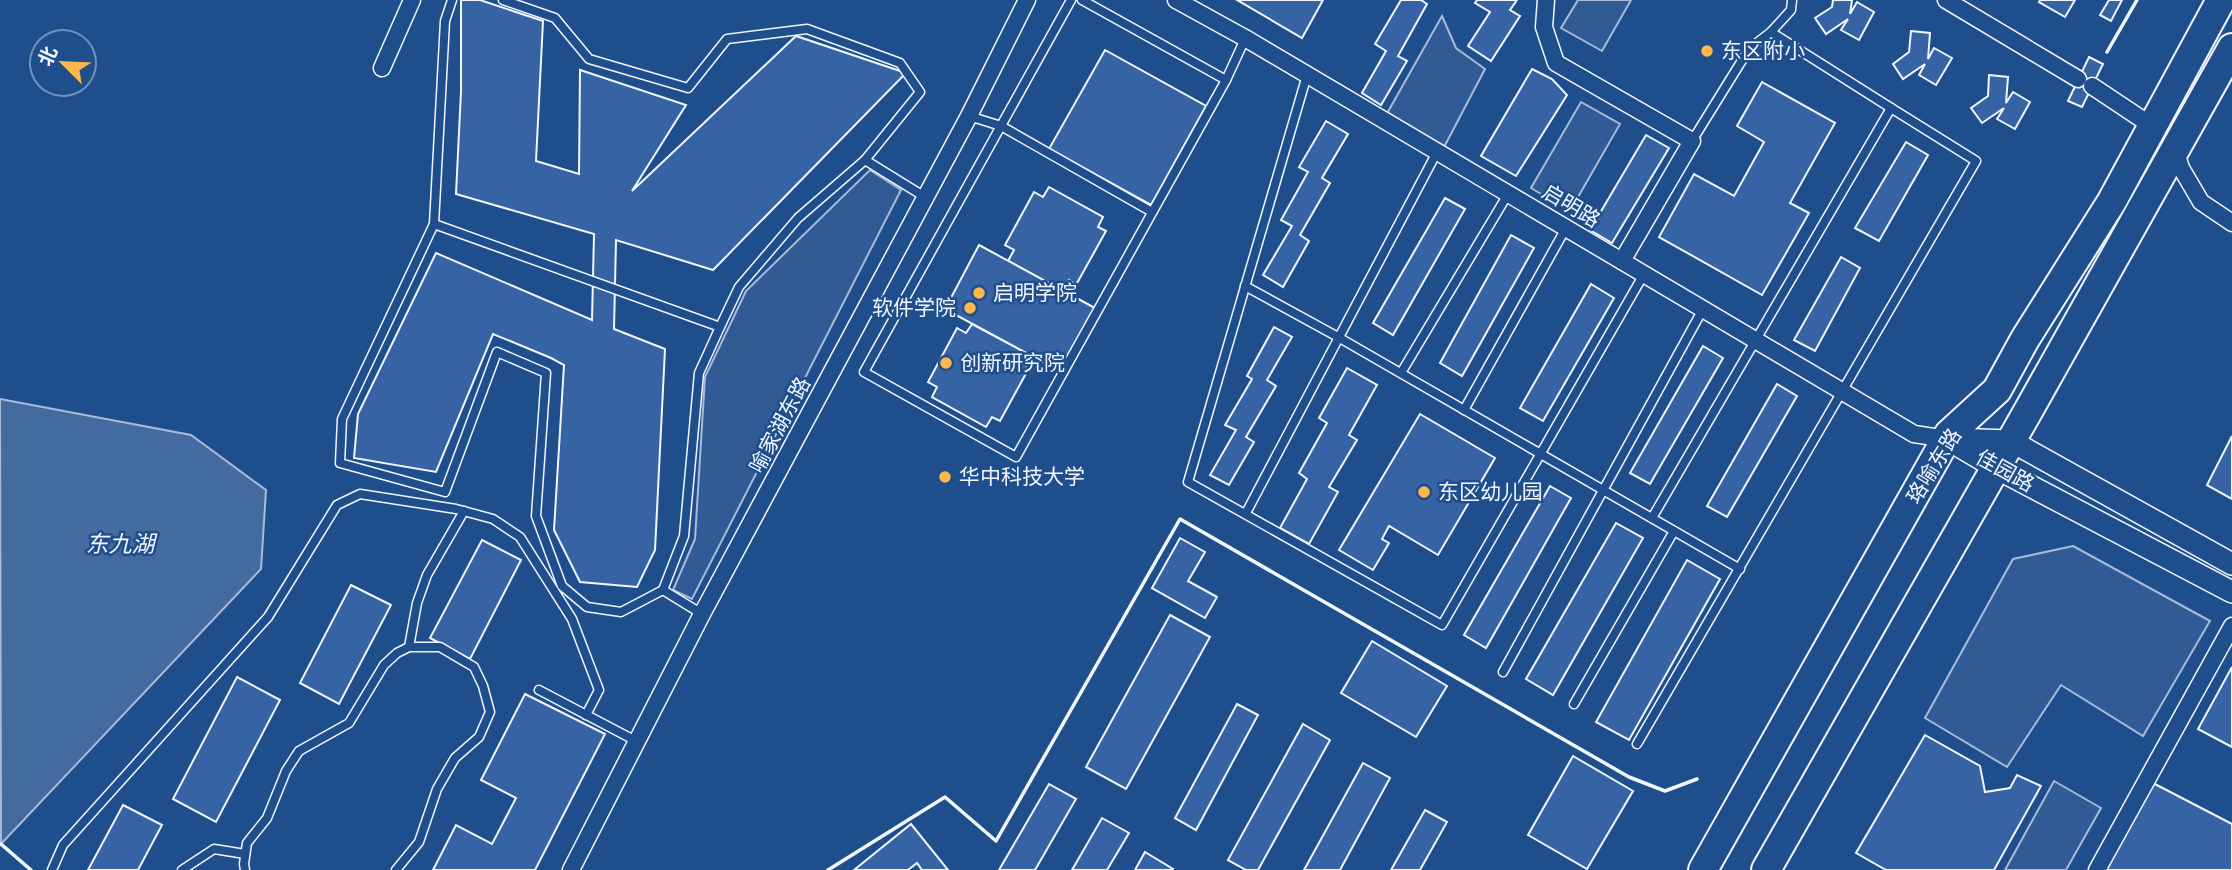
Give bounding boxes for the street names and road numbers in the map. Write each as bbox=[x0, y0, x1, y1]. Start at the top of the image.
street label: 启明路 bbox=[1537, 177, 1606, 233]
street label: 喻家湖东路 bbox=[742, 372, 816, 477]
street label: 珞喻东路 bbox=[1899, 422, 1967, 509]
street label: 佳园路 bbox=[1971, 443, 2040, 498]

